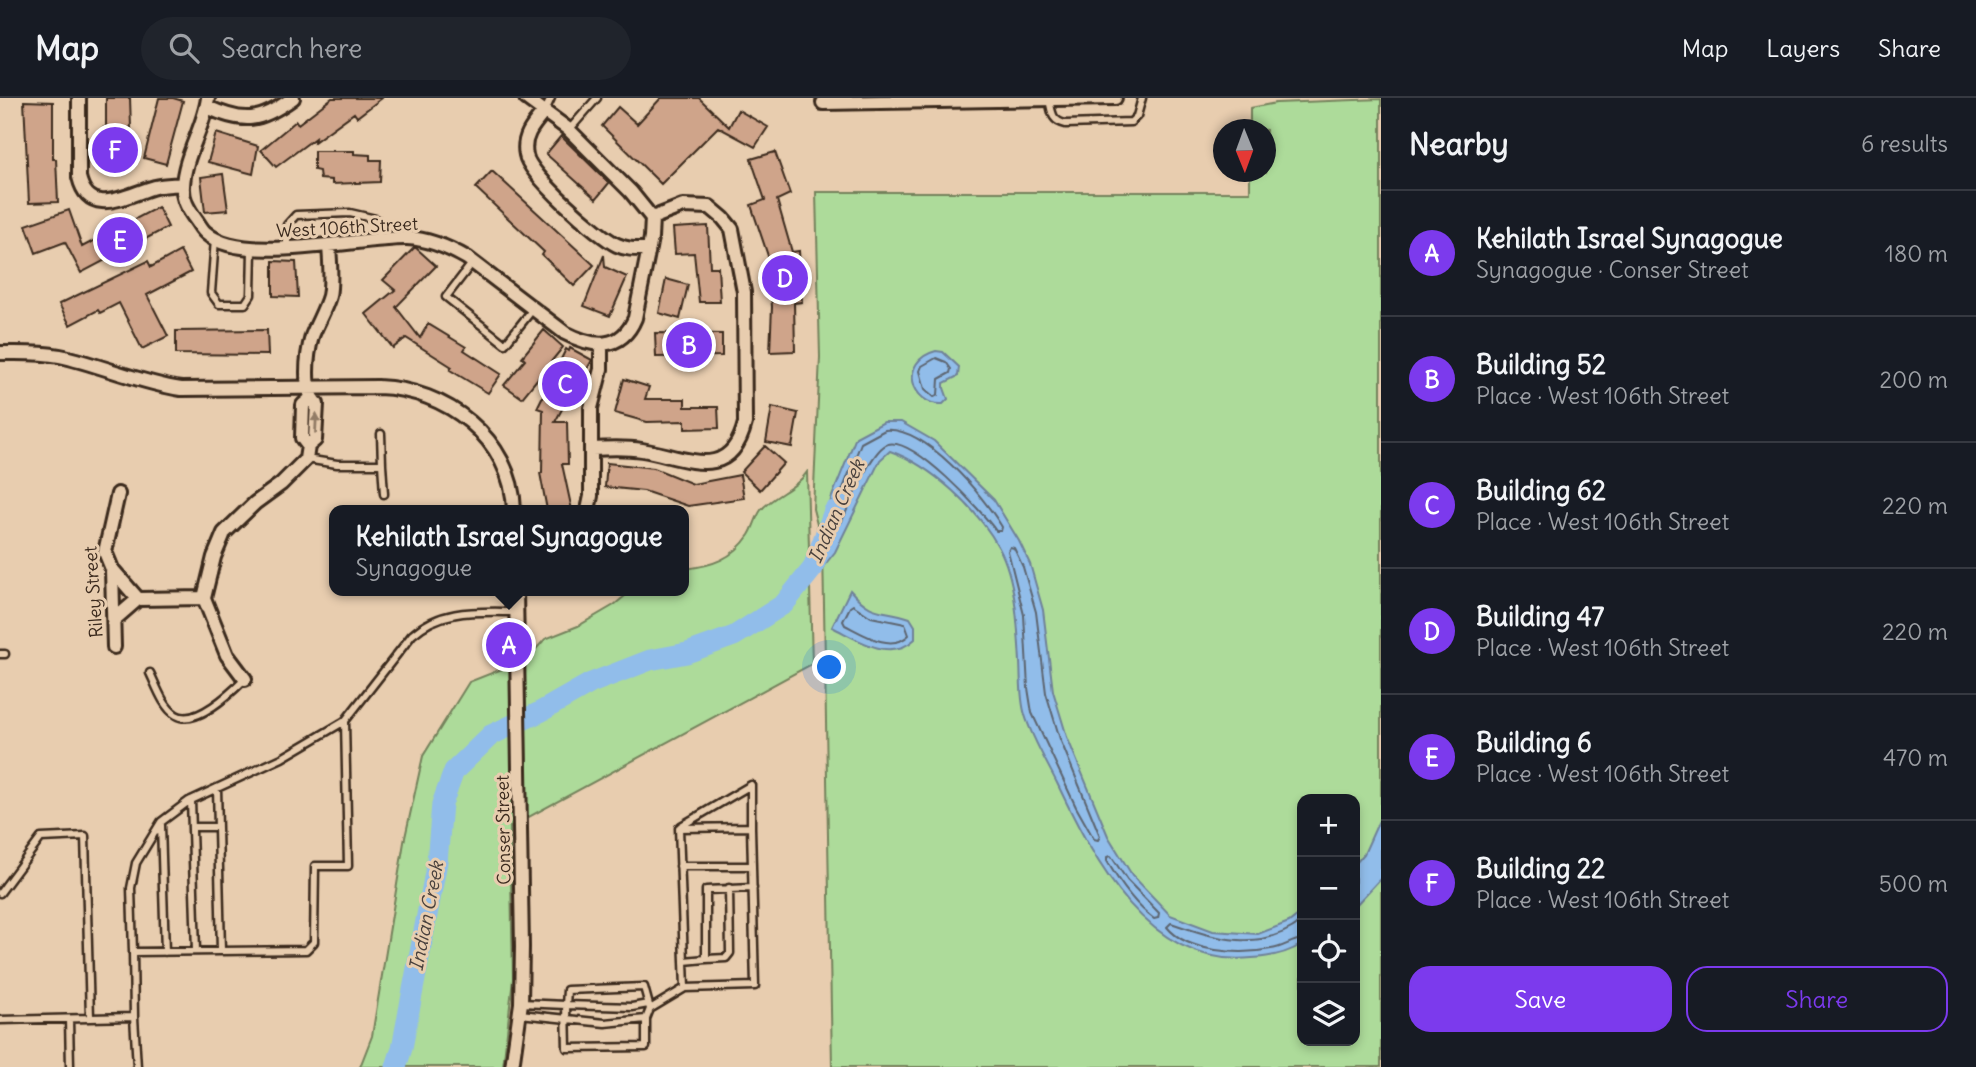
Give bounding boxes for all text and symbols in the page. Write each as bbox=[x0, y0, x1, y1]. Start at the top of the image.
search box bbox=[141, 17, 631, 80]
text: Map bbox=[35, 27, 99, 69]
icon: search bbox=[165, 29, 203, 67]
text: Search here bbox=[221, 32, 362, 65]
text: Map bbox=[1682, 33, 1728, 63]
text: Layers bbox=[1766, 33, 1840, 63]
text: Share bbox=[1878, 33, 1941, 63]
north arrow bbox=[1213, 119, 1276, 182]
pin: F bbox=[92, 124, 138, 176]
text: Nearby bbox=[1409, 125, 1509, 163]
text: 6 results bbox=[1861, 129, 1948, 158]
street label: West 106th Street bbox=[275, 212, 419, 242]
pin: E bbox=[97, 214, 143, 266]
text: Kehilath Israel Synagogue bbox=[1476, 222, 1783, 255]
text: A bbox=[1425, 239, 1439, 268]
text: 180 m bbox=[1885, 239, 1948, 268]
pin: D bbox=[762, 252, 808, 304]
text: Synagogue · Conser Street bbox=[1476, 255, 1749, 284]
pin: B bbox=[666, 319, 712, 371]
text: Building 52 bbox=[1476, 348, 1606, 381]
pin: C bbox=[542, 358, 588, 410]
text: B bbox=[1424, 365, 1440, 394]
text: 200 m bbox=[1879, 365, 1948, 394]
text: Place · West 106th Street bbox=[1476, 381, 1729, 410]
one-way arrow bbox=[311, 411, 322, 433]
water label: Indian Creek bbox=[803, 454, 870, 566]
text: Building 62 bbox=[1476, 474, 1606, 507]
text: C bbox=[1424, 491, 1440, 520]
text: 220 m bbox=[1882, 491, 1948, 520]
popup bbox=[329, 505, 689, 596]
text: Place · West 106th Street bbox=[1476, 507, 1729, 536]
text: Kehilath Israel Synagogue bbox=[356, 520, 662, 553]
street label: Riley Street bbox=[78, 545, 108, 639]
text: Synagogue bbox=[356, 553, 472, 582]
text: Building 47 bbox=[1476, 600, 1604, 633]
text: D bbox=[1424, 617, 1440, 646]
text: 220 m bbox=[1882, 617, 1948, 646]
pin: A bbox=[486, 619, 532, 671]
text: Place · West 106th Street bbox=[1476, 633, 1729, 662]
your location bbox=[812, 650, 846, 684]
text: Building 6 bbox=[1476, 726, 1592, 759]
text: E bbox=[1425, 743, 1439, 772]
text: 470 m bbox=[1883, 743, 1948, 772]
text: Place · West 106th Street bbox=[1476, 759, 1729, 788]
street label: Conser Street bbox=[491, 775, 515, 885]
map controls bbox=[1297, 794, 1360, 1046]
button: + bbox=[1297, 794, 1360, 857]
text: Building 22 bbox=[1476, 852, 1605, 885]
button: − bbox=[1297, 857, 1360, 920]
water label: Indian Creek bbox=[404, 858, 449, 973]
text: F bbox=[1425, 869, 1439, 898]
text: 500 m bbox=[1879, 869, 1948, 898]
text: Place · West 106th Street bbox=[1476, 885, 1729, 914]
button: locate bbox=[1297, 920, 1360, 983]
button: Save bbox=[1409, 966, 1672, 1032]
button: Share bbox=[1686, 966, 1948, 1032]
button: layers bbox=[1297, 983, 1360, 1046]

